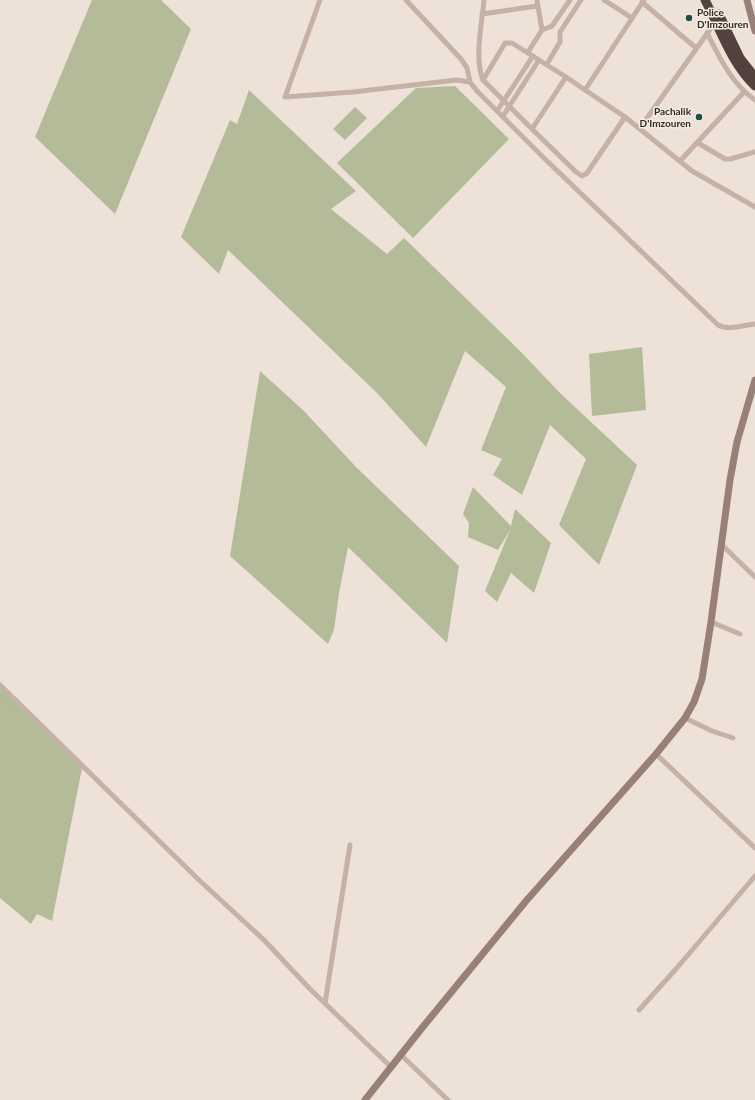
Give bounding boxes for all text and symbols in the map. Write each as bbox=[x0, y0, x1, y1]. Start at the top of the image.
place label: Police D'Imzouren bbox=[697, 6, 749, 30]
marker: Police D'Imzouren bbox=[684, 13, 694, 23]
place label: Pachalik D'Imzouren bbox=[640, 105, 692, 129]
marker: Pachalik D'Imzouren bbox=[694, 112, 704, 122]

